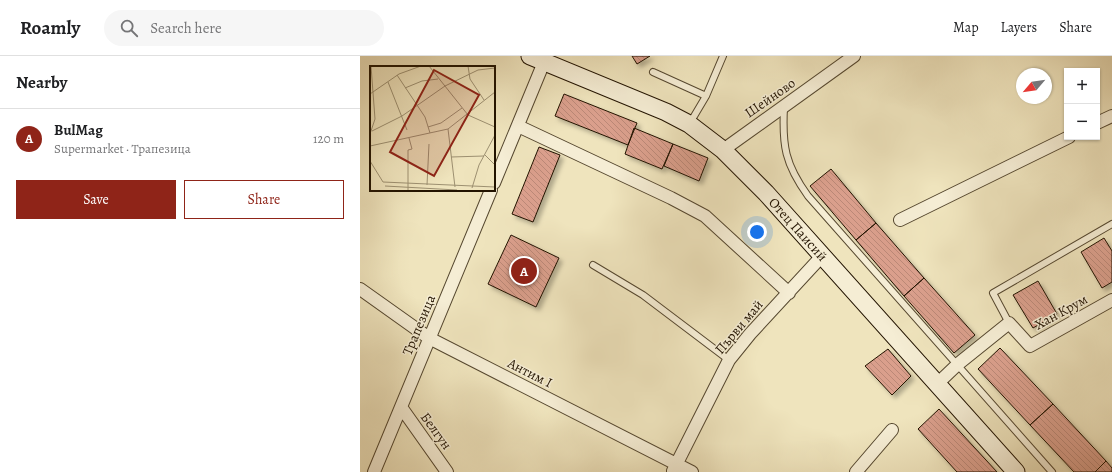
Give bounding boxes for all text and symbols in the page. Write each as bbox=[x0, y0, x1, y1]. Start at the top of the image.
search box bbox=[104, 10, 384, 46]
text: Roamly bbox=[20, 15, 80, 41]
icon: search bbox=[118, 17, 140, 39]
text: Search here bbox=[150, 18, 222, 38]
text: Map bbox=[953, 18, 979, 37]
text: Layers bbox=[1001, 18, 1037, 37]
text: Share bbox=[1059, 18, 1092, 37]
inset map bbox=[370, 66, 495, 191]
north arrow bbox=[1016, 68, 1052, 104]
map controls bbox=[1064, 68, 1100, 140]
button: + bbox=[1064, 68, 1100, 104]
text: Nearby bbox=[16, 71, 67, 94]
street label: Шейново bbox=[741, 74, 799, 122]
button: − bbox=[1064, 104, 1100, 140]
text: BulMag bbox=[54, 120, 103, 140]
text: A bbox=[25, 130, 33, 147]
text: 120 m bbox=[313, 130, 344, 147]
text: Supermarket · Трапезица bbox=[54, 140, 191, 157]
button: Save bbox=[16, 180, 176, 219]
button: Share bbox=[184, 180, 344, 219]
street label: Отец Паисий bbox=[765, 193, 832, 265]
your location bbox=[747, 222, 767, 242]
pin: A bbox=[511, 256, 537, 286]
street label: Хан Крум bbox=[1031, 290, 1091, 334]
street label: Трапезица bbox=[398, 291, 440, 358]
street label: Първи май bbox=[711, 296, 767, 358]
street label: Антим I bbox=[504, 353, 556, 392]
street label: Белгун bbox=[416, 408, 456, 454]

